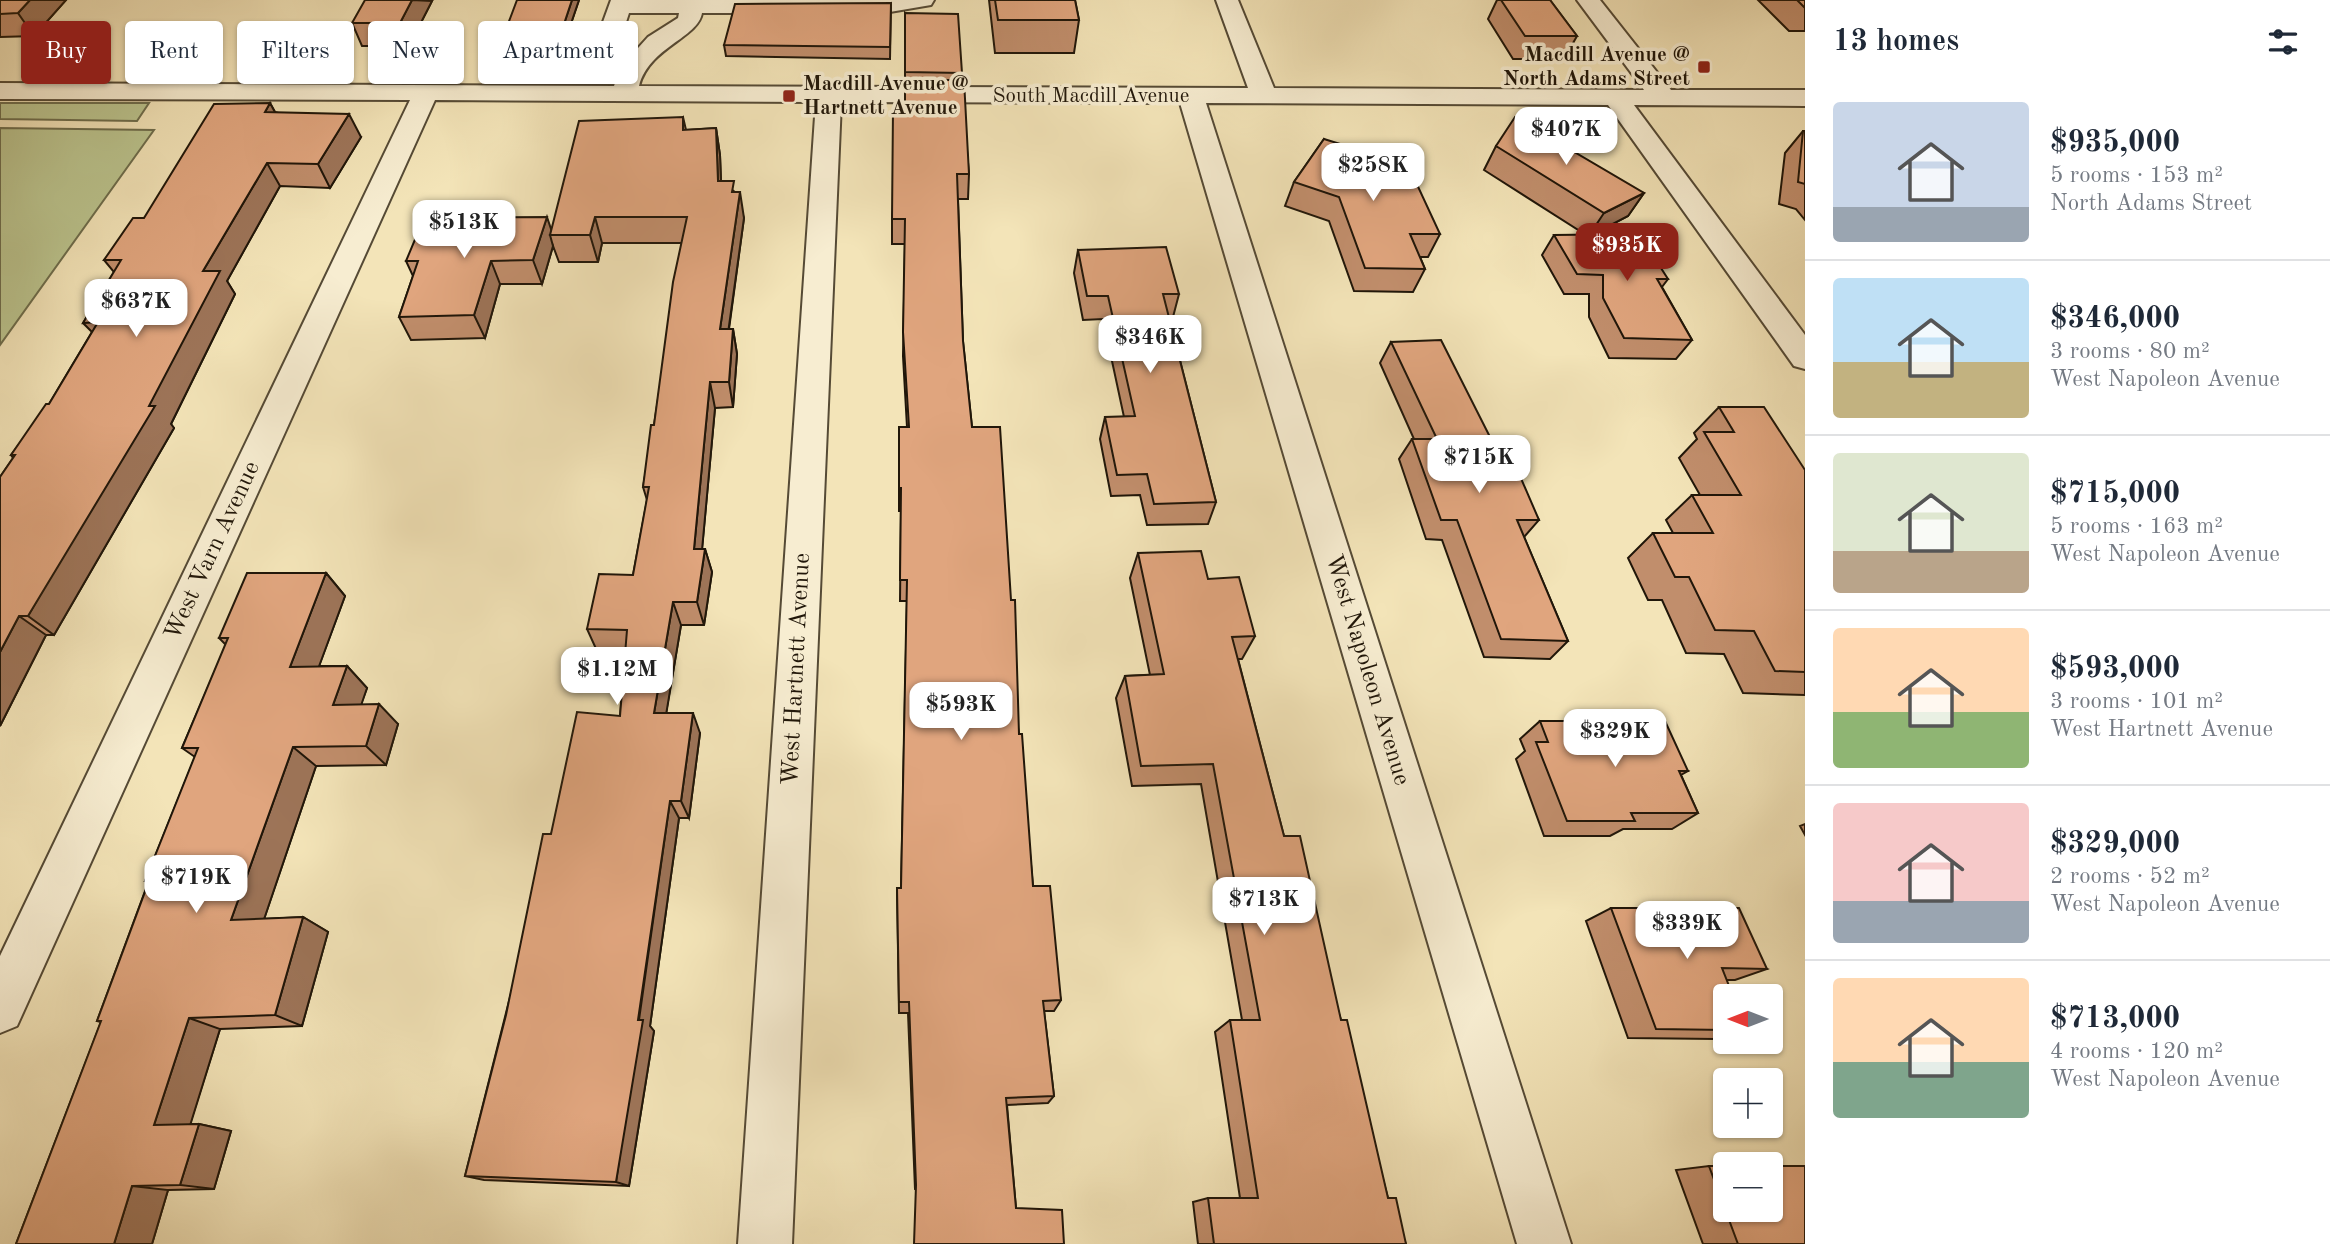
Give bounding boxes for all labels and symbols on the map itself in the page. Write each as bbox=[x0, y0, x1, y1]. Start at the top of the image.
place label: Macdill Avenue @ North Adams Street bbox=[1503, 45, 1690, 90]
marker: Macdill Avenue @ North Adams Street bbox=[1696, 59, 1712, 75]
place label: Macdill Avenue @ Hartnett Avenue bbox=[803, 74, 969, 119]
street label: South Macdill Avenue bbox=[993, 86, 1189, 107]
marker: Macdill Avenue @ Hartnett Avenue bbox=[781, 88, 797, 104]
pin: $407K bbox=[1517, 108, 1615, 167]
pin: $258K bbox=[1324, 144, 1422, 203]
pin: $513K bbox=[415, 201, 513, 260]
pin: $935K bbox=[1578, 224, 1676, 283]
pin: $637K bbox=[87, 280, 185, 339]
pin: $346K bbox=[1101, 316, 1199, 375]
pin: $715K bbox=[1430, 435, 1528, 495]
street label: West Varn Avenue bbox=[161, 458, 265, 644]
street label: West Hartnett Avenue bbox=[779, 552, 815, 786]
street label: West Napoleon Avenue bbox=[1320, 552, 1414, 788]
pin: $1.12M bbox=[560, 648, 674, 707]
pin: $593K bbox=[912, 682, 1010, 742]
pin: $329K bbox=[1566, 710, 1664, 769]
pin: $719K bbox=[147, 856, 245, 915]
pin: $713K bbox=[1215, 878, 1313, 937]
pin: $339K bbox=[1638, 902, 1736, 961]
north arrow bbox=[1713, 984, 1783, 1054]

